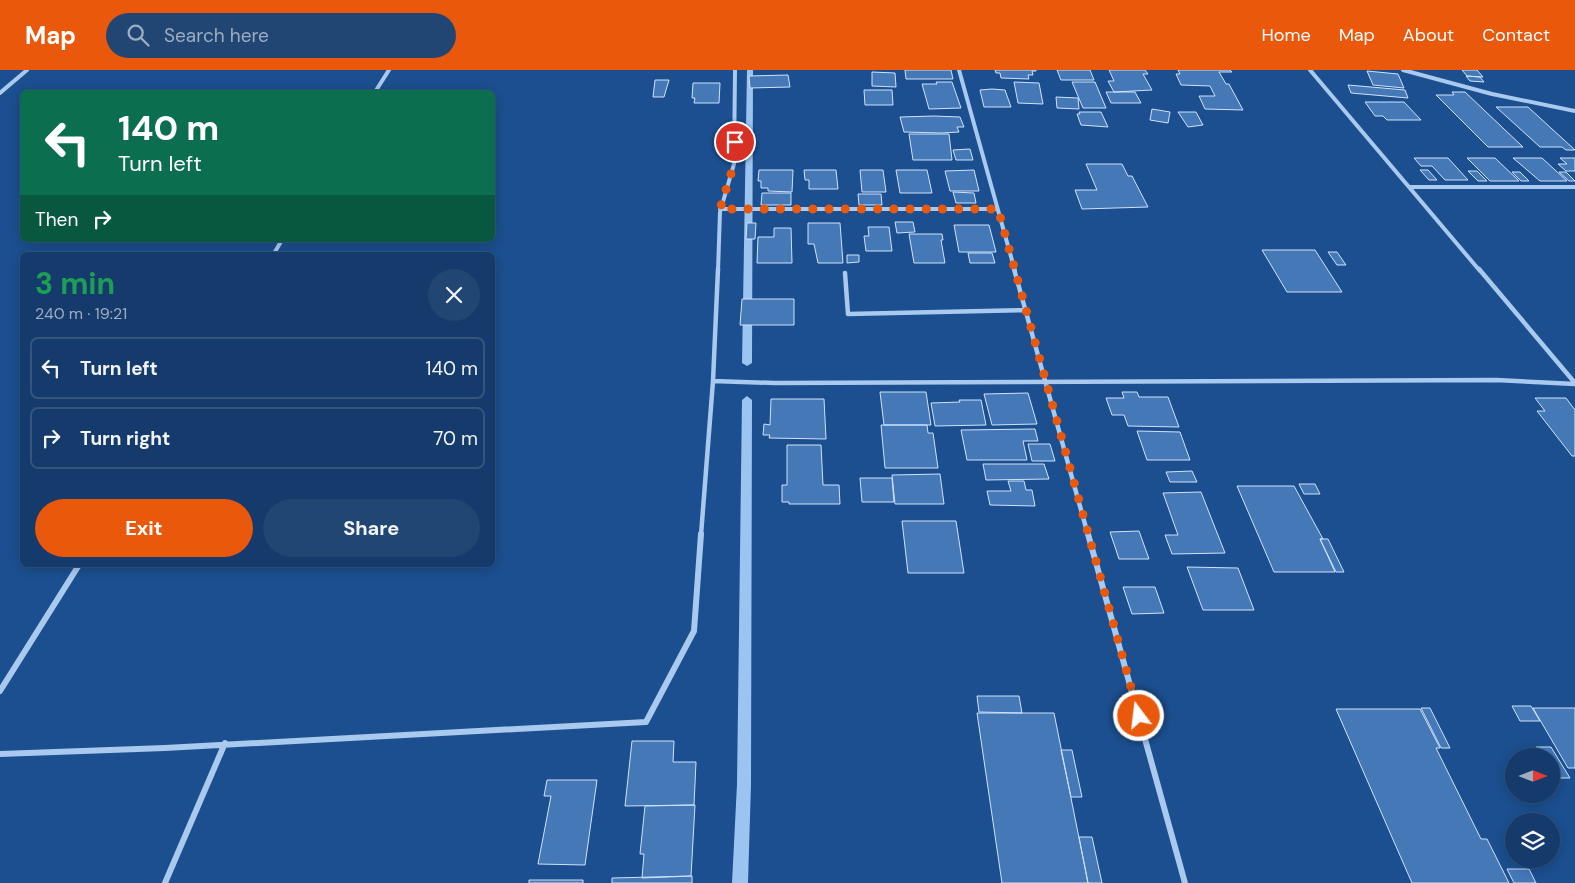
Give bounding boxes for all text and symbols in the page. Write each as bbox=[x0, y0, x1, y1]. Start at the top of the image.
search box bbox=[106, 13, 456, 58]
text: Map bbox=[25, 20, 76, 51]
icon: search bbox=[124, 21, 152, 49]
text: Search here bbox=[164, 23, 269, 48]
text: Home bbox=[1261, 23, 1311, 47]
text: Map bbox=[1339, 23, 1375, 47]
text: About bbox=[1403, 23, 1454, 47]
text: Contact bbox=[1482, 23, 1550, 47]
text: 140 m bbox=[118, 105, 219, 151]
icon: left bbox=[35, 110, 100, 175]
pin bbox=[714, 121, 756, 163]
icon: arrive bbox=[721, 128, 749, 156]
text: Turn left bbox=[118, 149, 202, 178]
icon: right bbox=[88, 205, 116, 233]
text: Then bbox=[35, 207, 78, 232]
text: 3 min bbox=[35, 264, 115, 303]
button: close bbox=[428, 269, 480, 321]
text: 240 m · 19:21 bbox=[35, 303, 127, 324]
icon: left bbox=[37, 354, 65, 382]
text: Turn left bbox=[80, 356, 158, 381]
text: 140 m bbox=[426, 356, 478, 381]
icon: right bbox=[37, 424, 65, 452]
text: Turn right bbox=[80, 426, 170, 451]
text: 70 m bbox=[433, 426, 478, 451]
button: Exit bbox=[35, 499, 253, 557]
button: Share bbox=[263, 499, 480, 557]
position arrow bbox=[1112, 689, 1164, 741]
north arrow bbox=[1505, 748, 1560, 802]
map controls bbox=[1505, 748, 1560, 868]
button: layers bbox=[1505, 813, 1560, 868]

